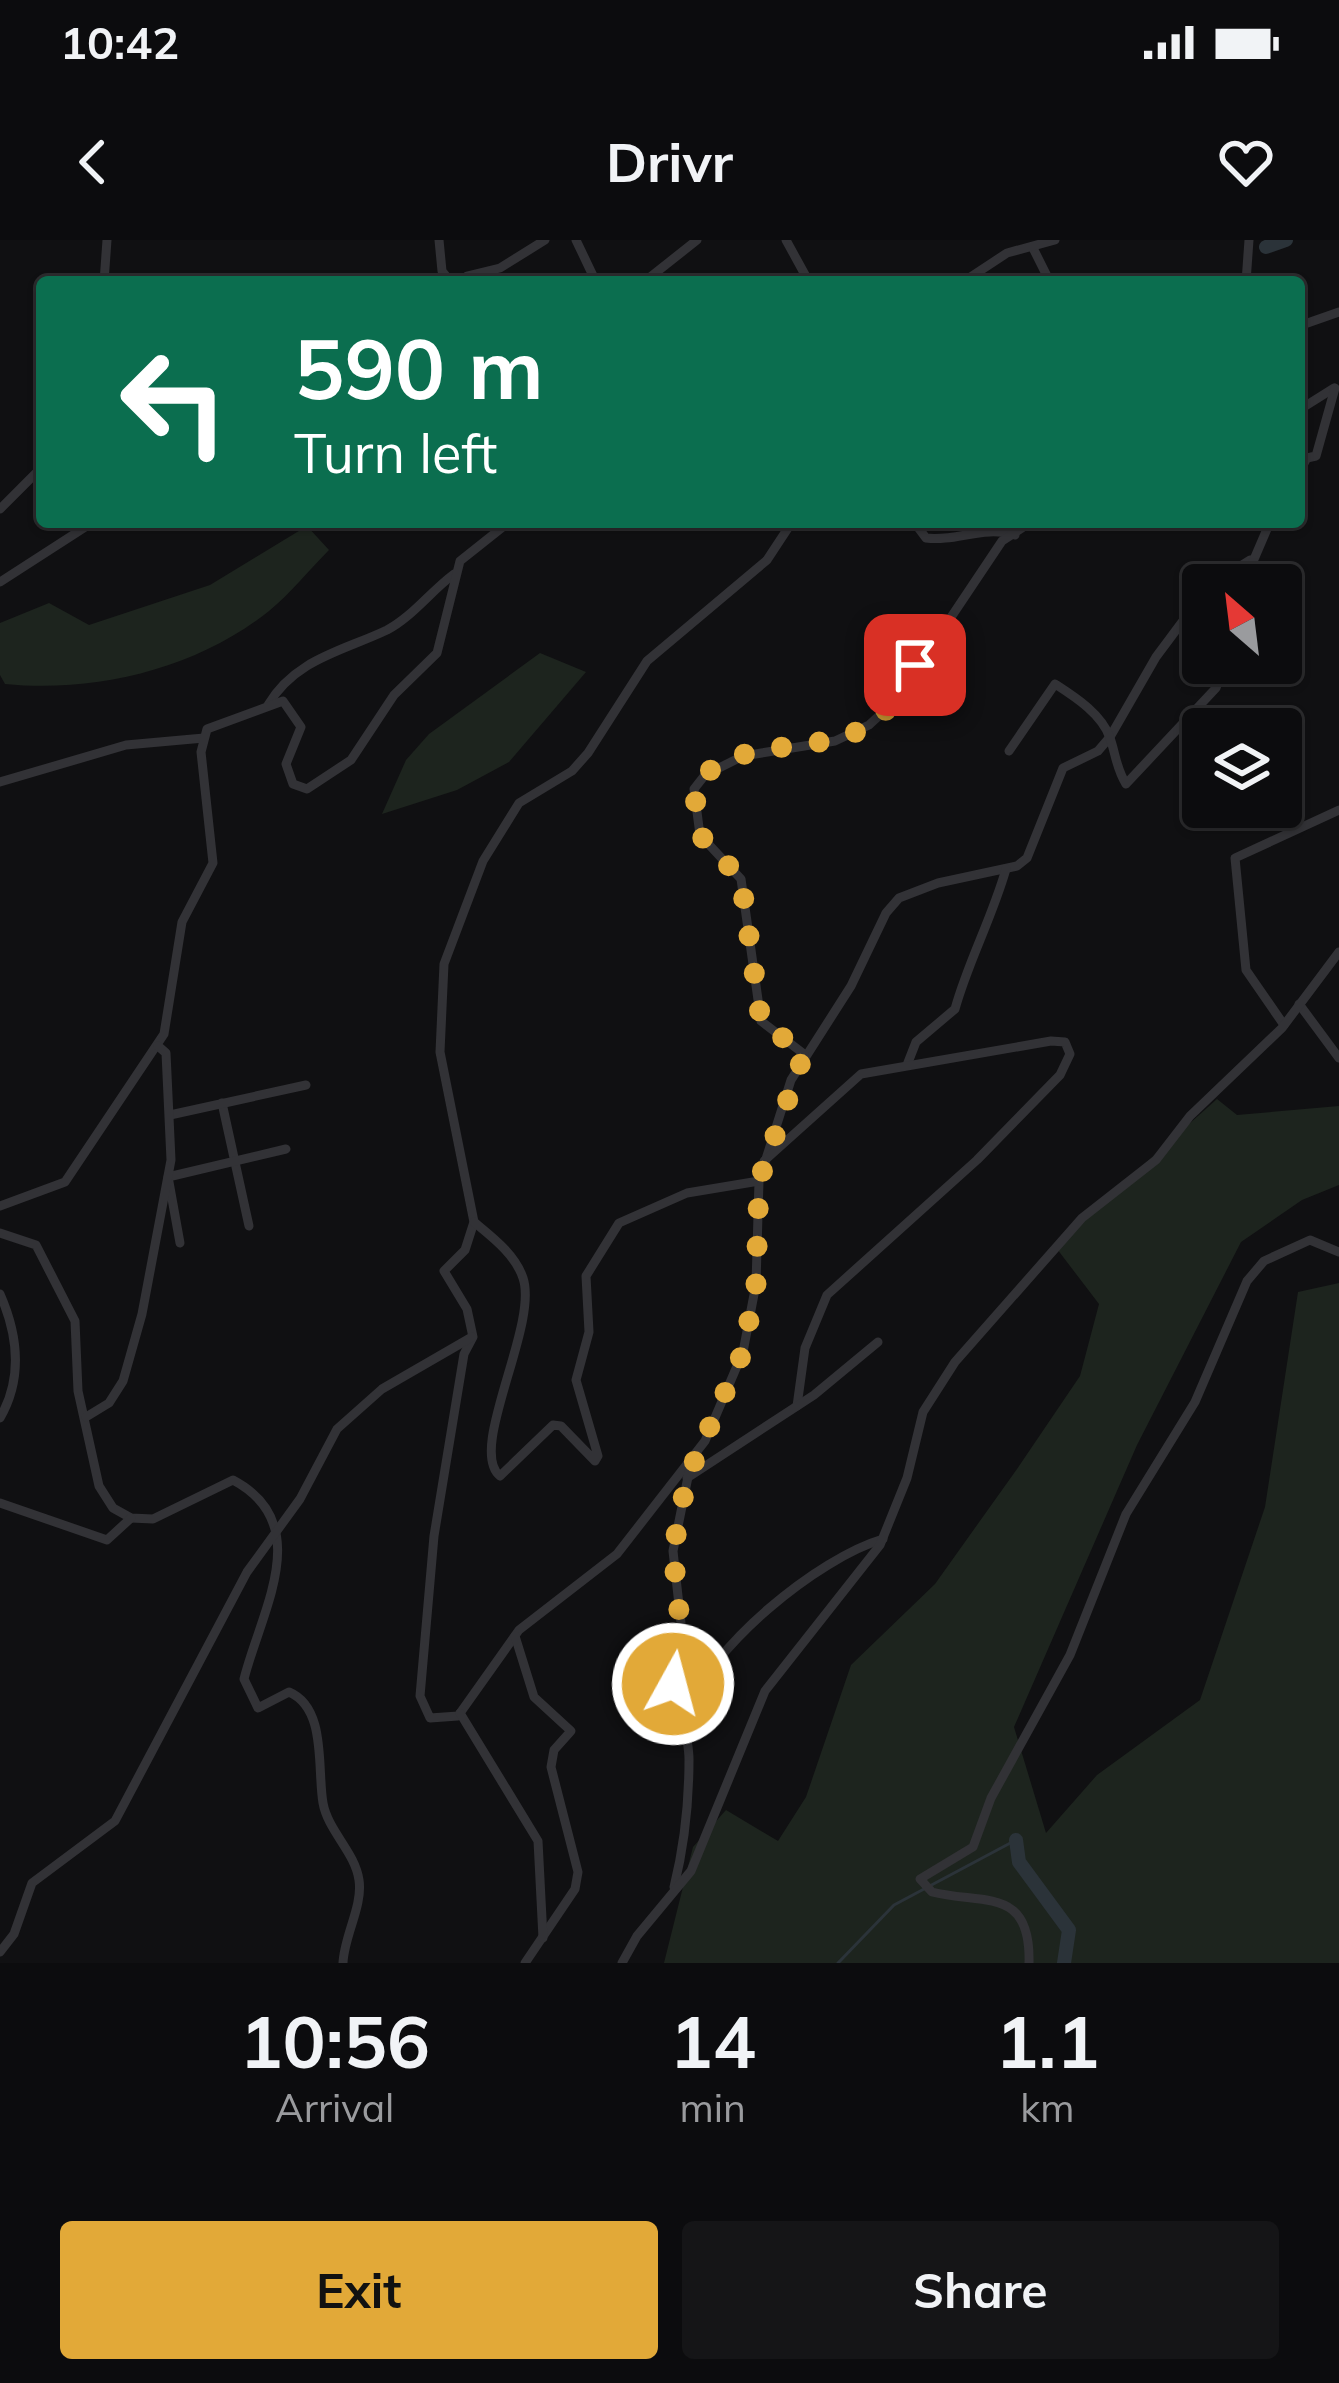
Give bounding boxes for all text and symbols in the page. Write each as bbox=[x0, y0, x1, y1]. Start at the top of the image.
text: 10:42 bbox=[60, 14, 179, 70]
text: Drivr bbox=[606, 128, 733, 196]
icon: back bbox=[60, 129, 126, 195]
icon: heart bbox=[1213, 129, 1279, 195]
text: 590 m bbox=[294, 315, 544, 420]
icon: left bbox=[96, 324, 252, 480]
text: Turn left bbox=[294, 419, 497, 487]
north arrow bbox=[1182, 564, 1302, 684]
map controls bbox=[1182, 564, 1302, 828]
pin bbox=[864, 614, 966, 716]
icon: arrive bbox=[882, 632, 948, 698]
button: layers bbox=[1182, 708, 1302, 828]
position arrow bbox=[610, 1621, 736, 1747]
text: 10:56 bbox=[239, 1996, 430, 2086]
text: 14 bbox=[669, 1996, 756, 2086]
text: 1.1 bbox=[995, 1996, 1100, 2086]
text: Arrival bbox=[275, 2083, 394, 2132]
text: min bbox=[679, 2083, 746, 2132]
text: km bbox=[1020, 2083, 1075, 2132]
button: Exit bbox=[60, 2221, 658, 2359]
button: Share bbox=[682, 2221, 1279, 2359]

